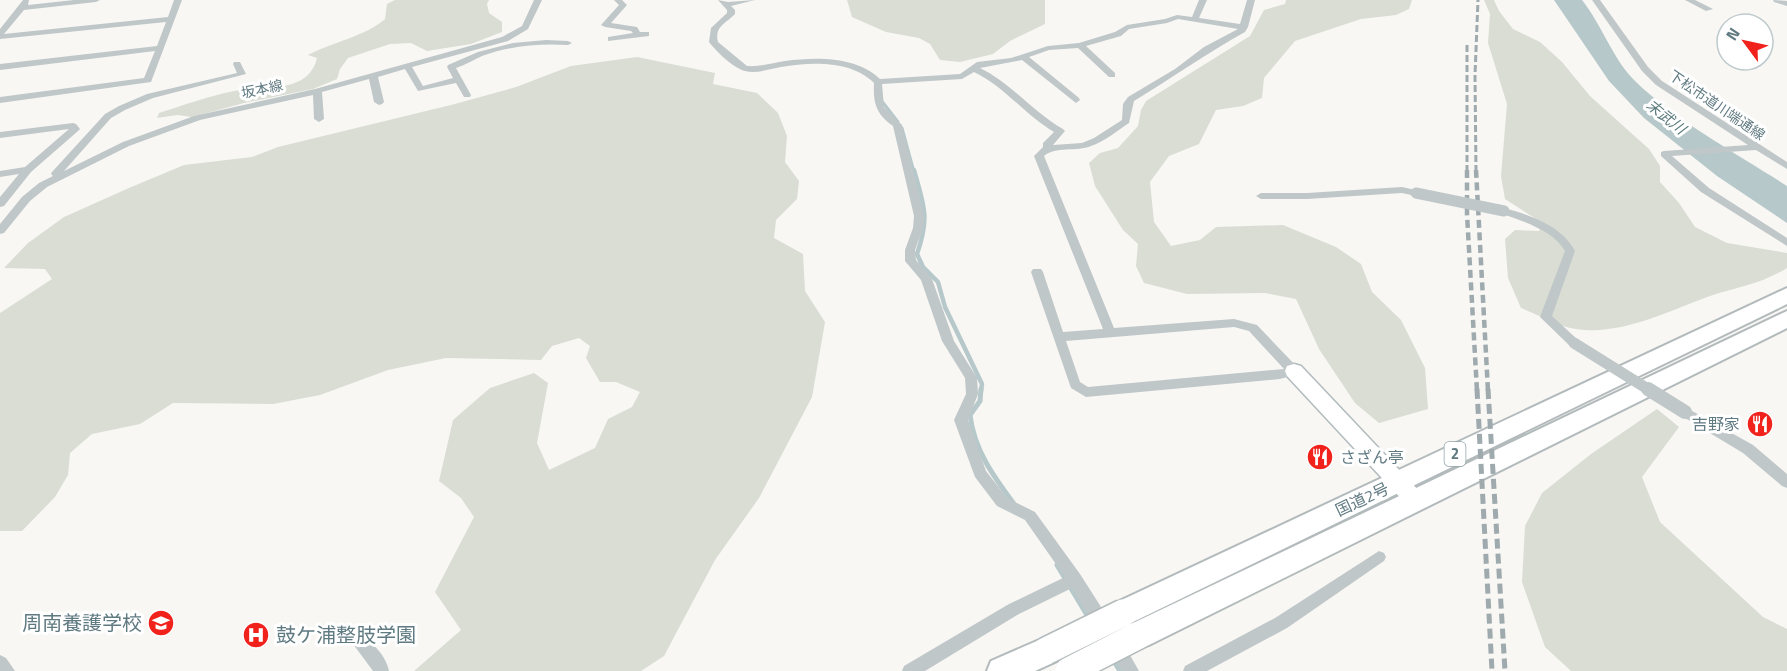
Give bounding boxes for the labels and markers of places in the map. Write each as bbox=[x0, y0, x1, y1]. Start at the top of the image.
restaurant icon: 吉野家 bbox=[1745, 409, 1775, 439]
place label: 吉野家 bbox=[1692, 412, 1740, 436]
restaurant icon: さざん亭 bbox=[1305, 442, 1335, 472]
place label: さざん亭 bbox=[1340, 445, 1404, 469]
place label: 周南養護学校 bbox=[22, 607, 142, 638]
school or university icon: 周南養護学校 bbox=[146, 608, 176, 638]
place label: 鼓ケ浦整肢学園 bbox=[276, 619, 416, 650]
hospital icon: 鼓ケ浦整肢学園 bbox=[241, 620, 271, 650]

